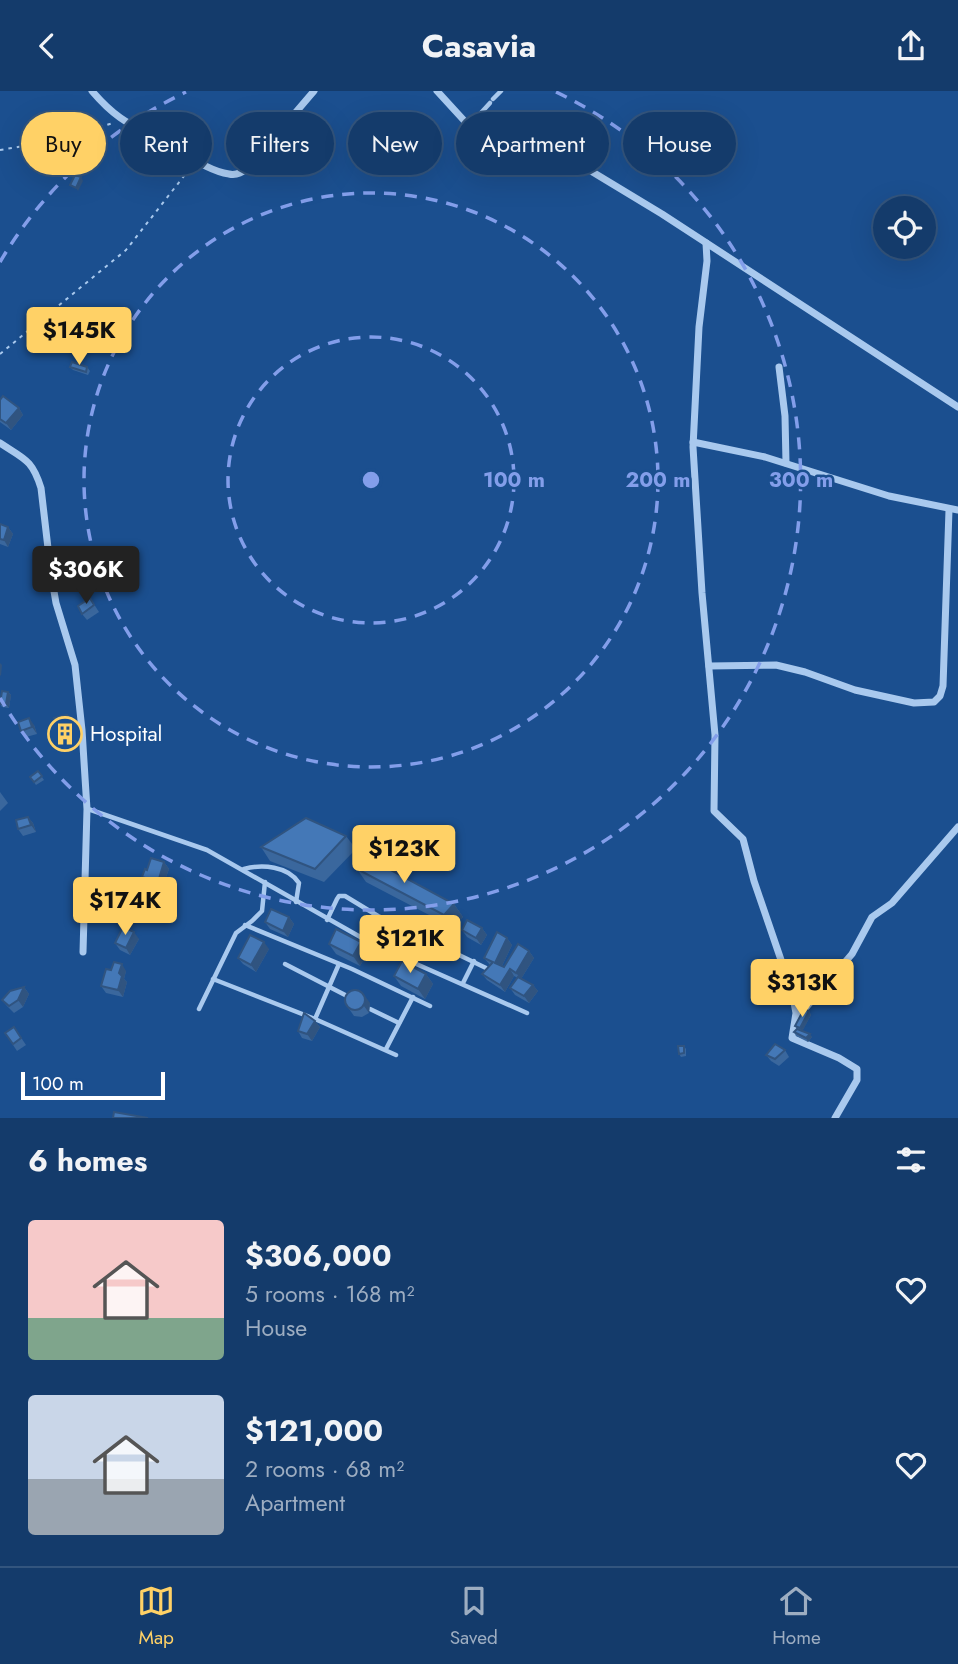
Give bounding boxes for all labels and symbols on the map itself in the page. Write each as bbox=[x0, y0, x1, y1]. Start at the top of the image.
pin: $145K bbox=[30, 307, 128, 367]
text: 100 m bbox=[483, 465, 545, 495]
text: 200 m bbox=[625, 465, 691, 495]
text: 300 m bbox=[769, 465, 833, 495]
centre of rings bbox=[359, 468, 383, 492]
pin: $306K bbox=[37, 547, 135, 606]
building icon: Hospital bbox=[46, 715, 84, 753]
place label: Hospital bbox=[90, 719, 162, 749]
pin: $123K bbox=[355, 825, 453, 885]
pin: $174K bbox=[76, 877, 174, 937]
pin: $121K bbox=[361, 915, 459, 975]
pin: $313K bbox=[753, 960, 851, 1019]
scale bar bbox=[21, 1069, 164, 1101]

